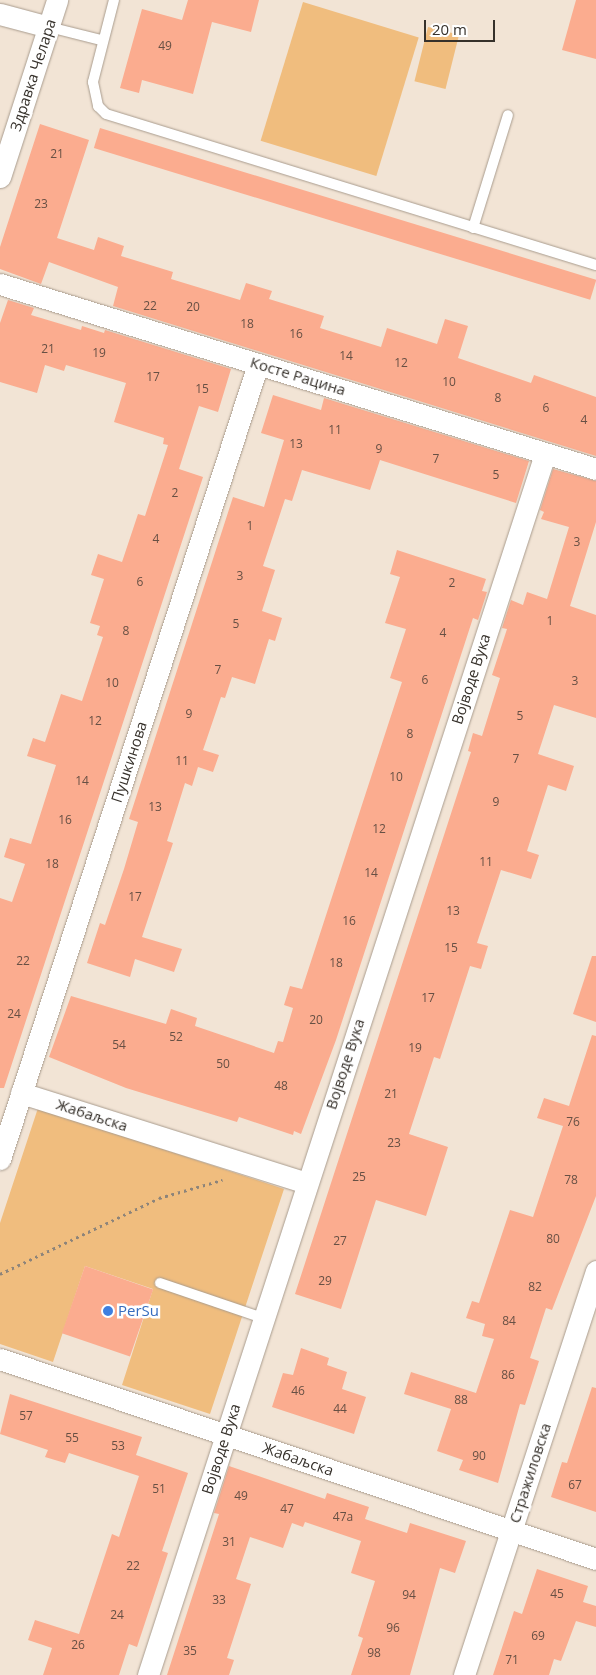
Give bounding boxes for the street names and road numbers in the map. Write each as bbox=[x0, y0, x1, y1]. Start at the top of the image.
street label: Здравка Челара bbox=[6, 17, 60, 133]
street label: Косте Рацина bbox=[248, 353, 348, 399]
street label: Војводе Вука bbox=[448, 631, 494, 727]
street label: Пушкинова bbox=[107, 719, 151, 805]
street label: Војводе Вука bbox=[322, 1016, 368, 1112]
street label: Жабаљска bbox=[54, 1095, 130, 1135]
street label: Војводе Вука bbox=[198, 1401, 244, 1497]
street label: Стражиловска bbox=[505, 1421, 555, 1525]
street label: Жабаљска bbox=[260, 1438, 336, 1480]

